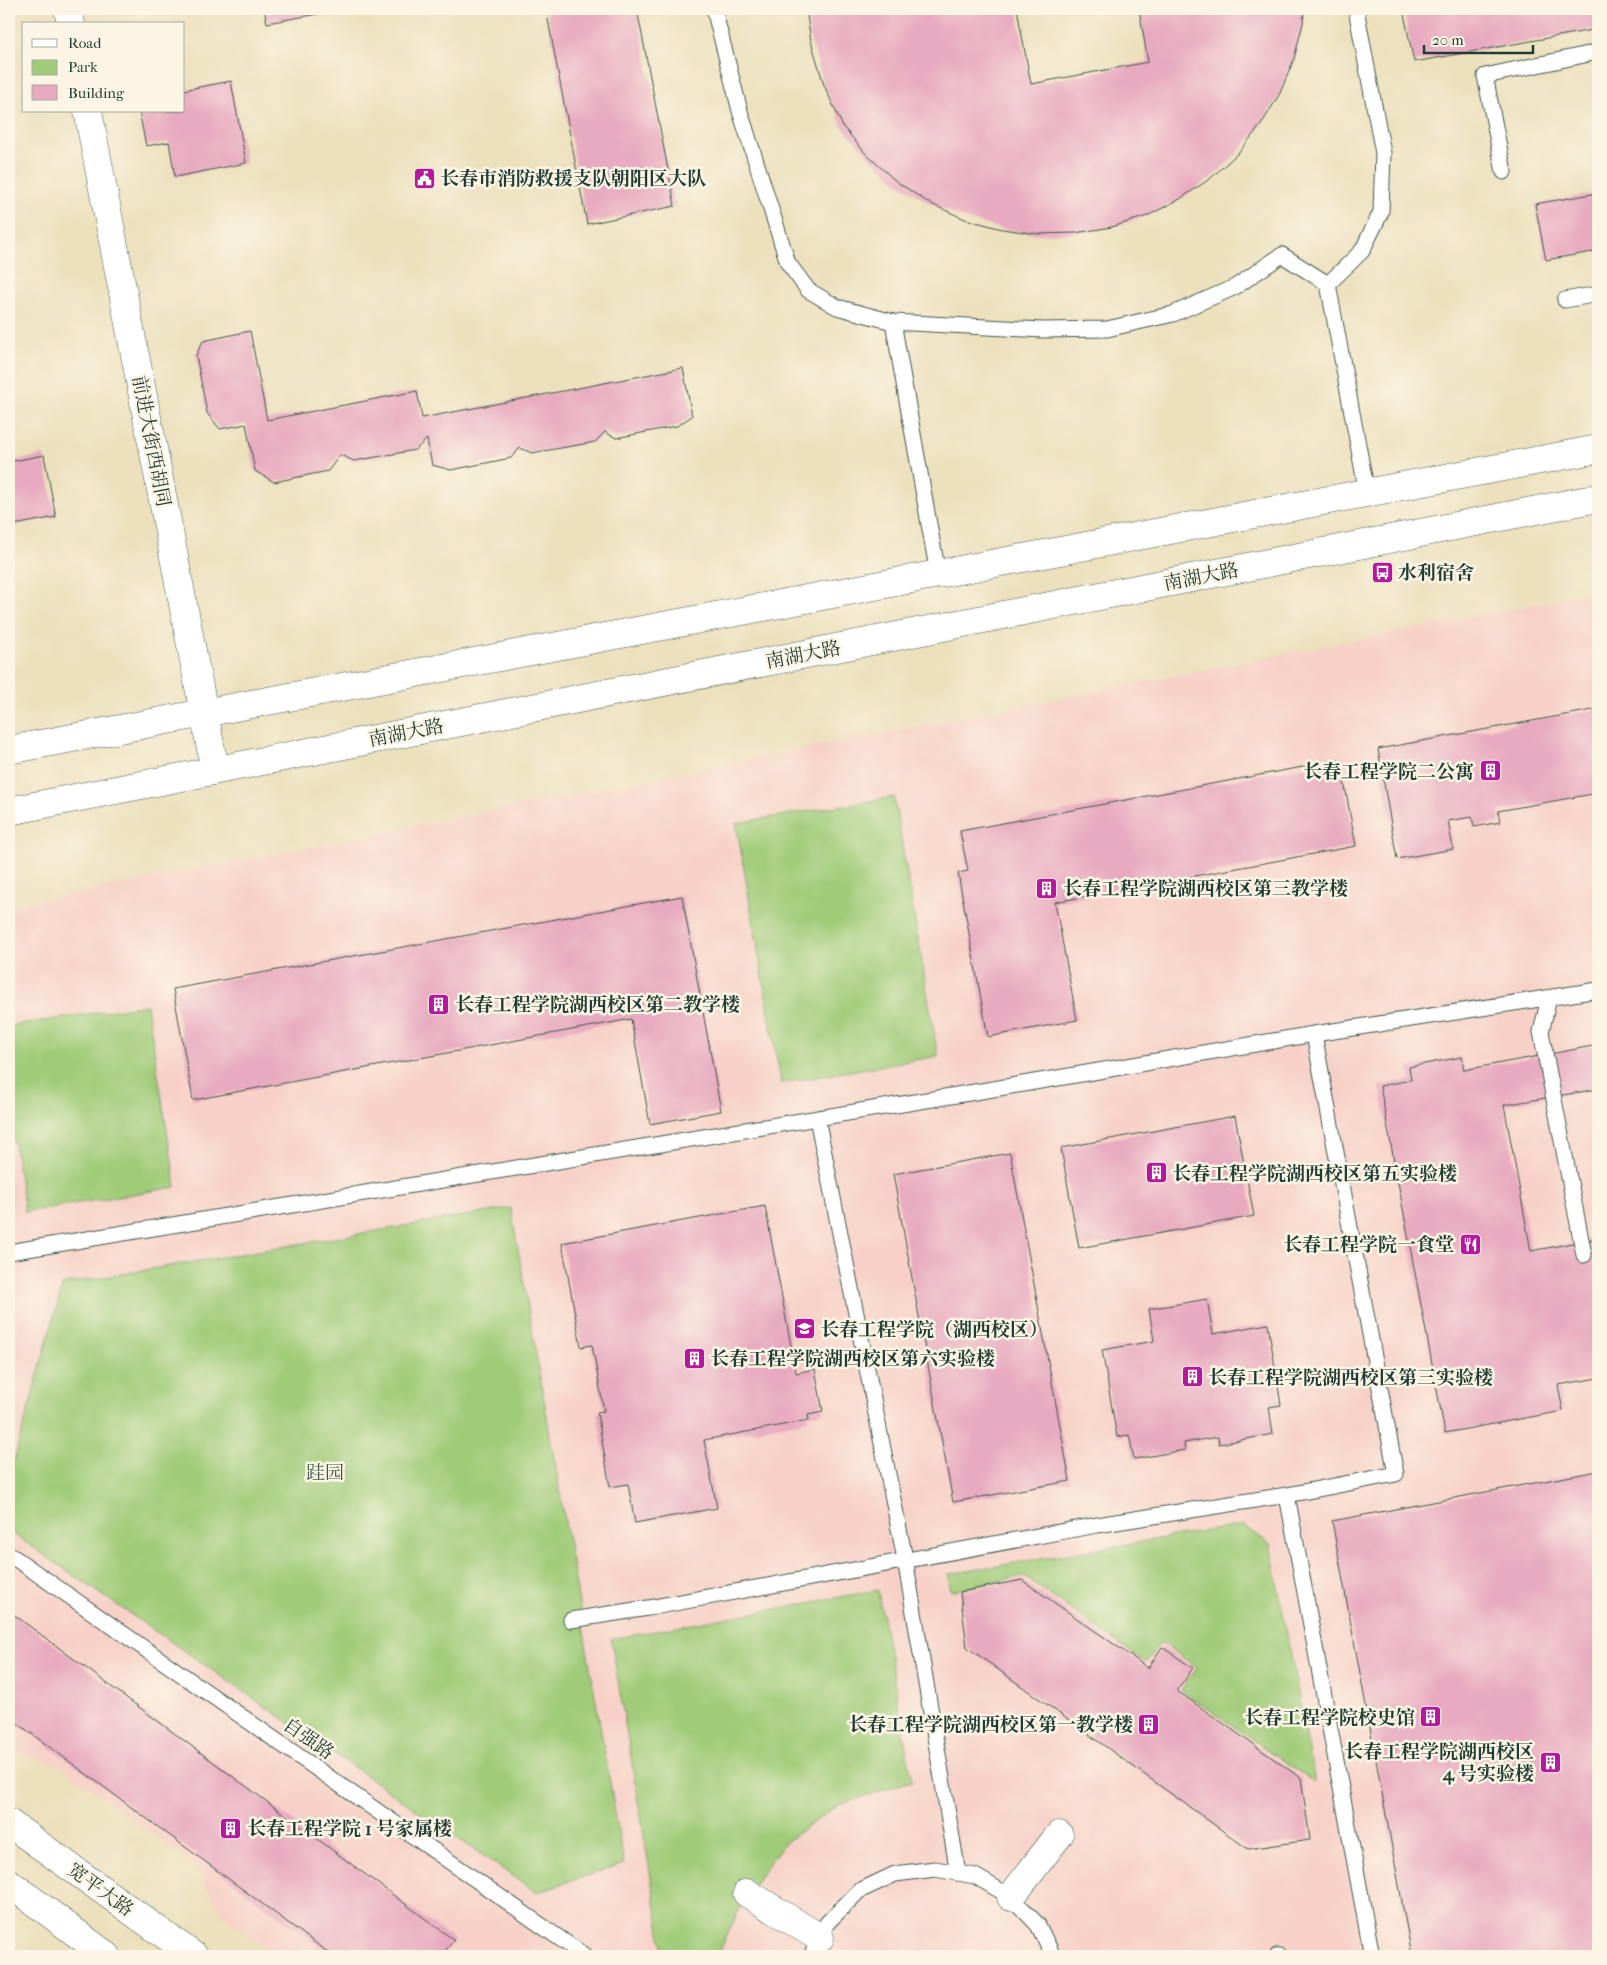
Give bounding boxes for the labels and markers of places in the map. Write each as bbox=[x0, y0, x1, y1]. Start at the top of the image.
public building icon: 长春市消防救援支队朝阳区大队 bbox=[412, 166, 436, 190]
place label: 长春市消防救援支队朝阳区大队 bbox=[440, 168, 706, 190]
bus stop icon: 水利宿舍 bbox=[1370, 560, 1394, 584]
place label: 水利宿舍 bbox=[1398, 562, 1474, 584]
building icon: 长春工程学院二公寓 bbox=[1478, 759, 1502, 783]
place label: 长春工程学院二公寓 bbox=[1303, 761, 1474, 783]
building icon: 长春工程学院湖西校区第三教学楼 bbox=[1035, 876, 1059, 900]
place label: 长春工程学院湖西校区第三教学楼 bbox=[1063, 878, 1348, 900]
building icon: 长春工程学院湖西校区第二教学楼 bbox=[427, 992, 451, 1016]
place label: 长春工程学院湖西校区第二教学楼 bbox=[455, 994, 740, 1016]
building icon: 长春工程学院湖西校区第五实验楼 bbox=[1144, 1161, 1168, 1185]
place label: 长春工程学院湖西校区第五实验楼 bbox=[1172, 1163, 1457, 1185]
restaurant icon: 长春工程学院一食堂 bbox=[1458, 1232, 1482, 1256]
place label: 长春工程学院一食堂 bbox=[1283, 1234, 1454, 1256]
school or university icon: 长春工程学院（湖西校区） bbox=[792, 1317, 816, 1341]
place label: 长春工程学院（湖西校区） bbox=[820, 1319, 1048, 1341]
building icon: 长春工程学院湖西校区第六实验楼 bbox=[682, 1346, 706, 1370]
place label: 长春工程学院湖西校区第六实验楼 bbox=[710, 1348, 995, 1370]
building icon: 长春工程学院湖西校区第三实验楼 bbox=[1180, 1365, 1204, 1389]
place label: 长春工程学院湖西校区第三实验楼 bbox=[1208, 1367, 1493, 1389]
building icon: 长春工程学院校史馆 bbox=[1419, 1705, 1443, 1729]
place label: 长春工程学院校史馆 bbox=[1244, 1707, 1415, 1729]
building icon: 长春工程学院湖西校区第一教学楼 bbox=[1137, 1712, 1161, 1736]
place label: 长春工程学院湖西校区第一教学楼 bbox=[848, 1714, 1133, 1736]
place label: 长春工程学院湖西校区 4 号实验楼 bbox=[1344, 1741, 1534, 1785]
building icon: 长春工程学院湖西校区 4 号实验楼 bbox=[1538, 1750, 1562, 1774]
building icon: 长春工程学院 1 号家属楼 bbox=[219, 1816, 243, 1840]
place label: 长春工程学院 1 号家属楼 bbox=[247, 1818, 452, 1840]

